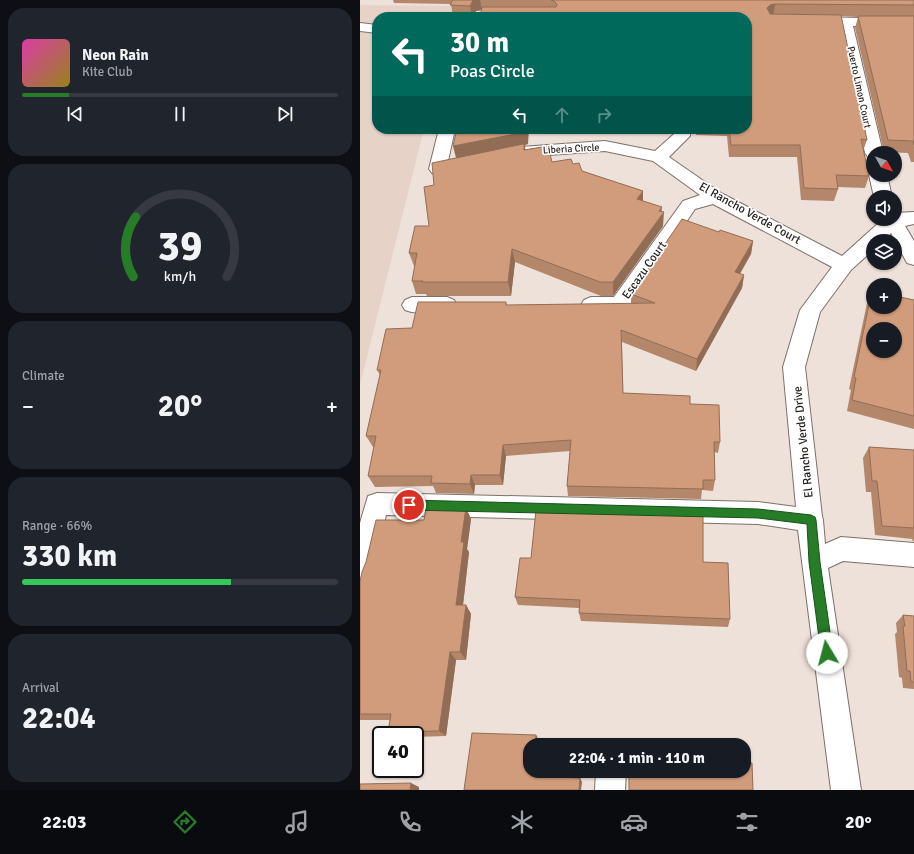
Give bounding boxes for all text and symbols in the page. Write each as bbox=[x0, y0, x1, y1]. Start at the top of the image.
text: 30 m bbox=[450, 26, 509, 60]
icon: left bbox=[384, 28, 436, 80]
street label: Puerto Limon Court bbox=[844, 45, 874, 130]
text: Neon Rain bbox=[82, 46, 149, 64]
text: Poas Circle bbox=[450, 60, 535, 82]
text: Kite Club bbox=[82, 64, 133, 80]
icon: previous bbox=[64, 103, 86, 125]
icon: pause bbox=[169, 103, 191, 125]
icon: next bbox=[274, 103, 296, 125]
icon: left bbox=[509, 104, 531, 126]
icon: ahead bbox=[551, 104, 573, 126]
icon: right bbox=[593, 104, 615, 126]
street label: Liberia Circle bbox=[542, 142, 600, 156]
north arrow bbox=[866, 146, 902, 182]
map controls bbox=[866, 146, 902, 358]
street label: El Rancho Verde Court bbox=[696, 179, 803, 248]
button: sound bbox=[866, 190, 902, 226]
text: 39 bbox=[158, 220, 202, 271]
button: layers bbox=[866, 234, 902, 270]
street label: Escazu Court bbox=[619, 238, 670, 302]
text: km/h bbox=[164, 267, 196, 284]
button: + bbox=[866, 278, 902, 314]
button: − bbox=[866, 322, 902, 358]
text: Climate bbox=[22, 368, 65, 384]
street label: El Rancho Verde Drive bbox=[790, 385, 817, 499]
text: 20° bbox=[158, 388, 202, 425]
text: − bbox=[22, 393, 34, 420]
text: + bbox=[326, 393, 338, 420]
pin bbox=[392, 488, 426, 522]
icon: arrive bbox=[398, 494, 420, 516]
text: Range · 66% bbox=[22, 518, 92, 534]
text: 330 km bbox=[22, 538, 117, 575]
position arrow bbox=[806, 632, 848, 674]
text: Arrival bbox=[22, 680, 59, 696]
text: 22:04 bbox=[22, 700, 96, 737]
speed limit sign: 40 bbox=[372, 726, 424, 778]
text: 22:04 · 1 min · 110 m bbox=[569, 749, 705, 767]
icon: directions bbox=[171, 808, 199, 836]
icon: music bbox=[283, 808, 311, 836]
icon: phone bbox=[396, 808, 424, 836]
icon: climate bbox=[508, 808, 536, 836]
icon: car bbox=[620, 808, 648, 836]
icon: filters bbox=[733, 808, 761, 836]
text: 22:03 bbox=[42, 811, 86, 833]
text: 20° bbox=[845, 811, 872, 833]

